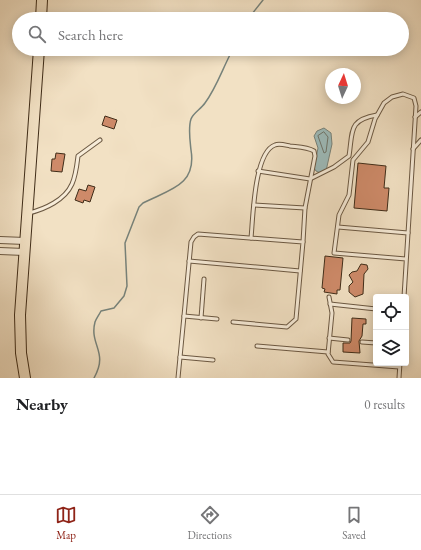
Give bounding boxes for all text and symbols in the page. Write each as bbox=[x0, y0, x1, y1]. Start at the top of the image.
search box bbox=[12, 12, 409, 56]
icon: search bbox=[26, 23, 48, 45]
text: Search here bbox=[58, 25, 123, 44]
north arrow bbox=[325, 68, 361, 104]
map controls bbox=[373, 294, 409, 366]
button: locate bbox=[373, 294, 409, 330]
button: layers bbox=[373, 330, 409, 366]
text: Nearby bbox=[16, 393, 68, 415]
text: 0 results bbox=[364, 396, 405, 413]
tab: Map bbox=[55, 504, 77, 542]
tab: Directions bbox=[188, 504, 232, 542]
tab: Saved bbox=[342, 504, 366, 542]

